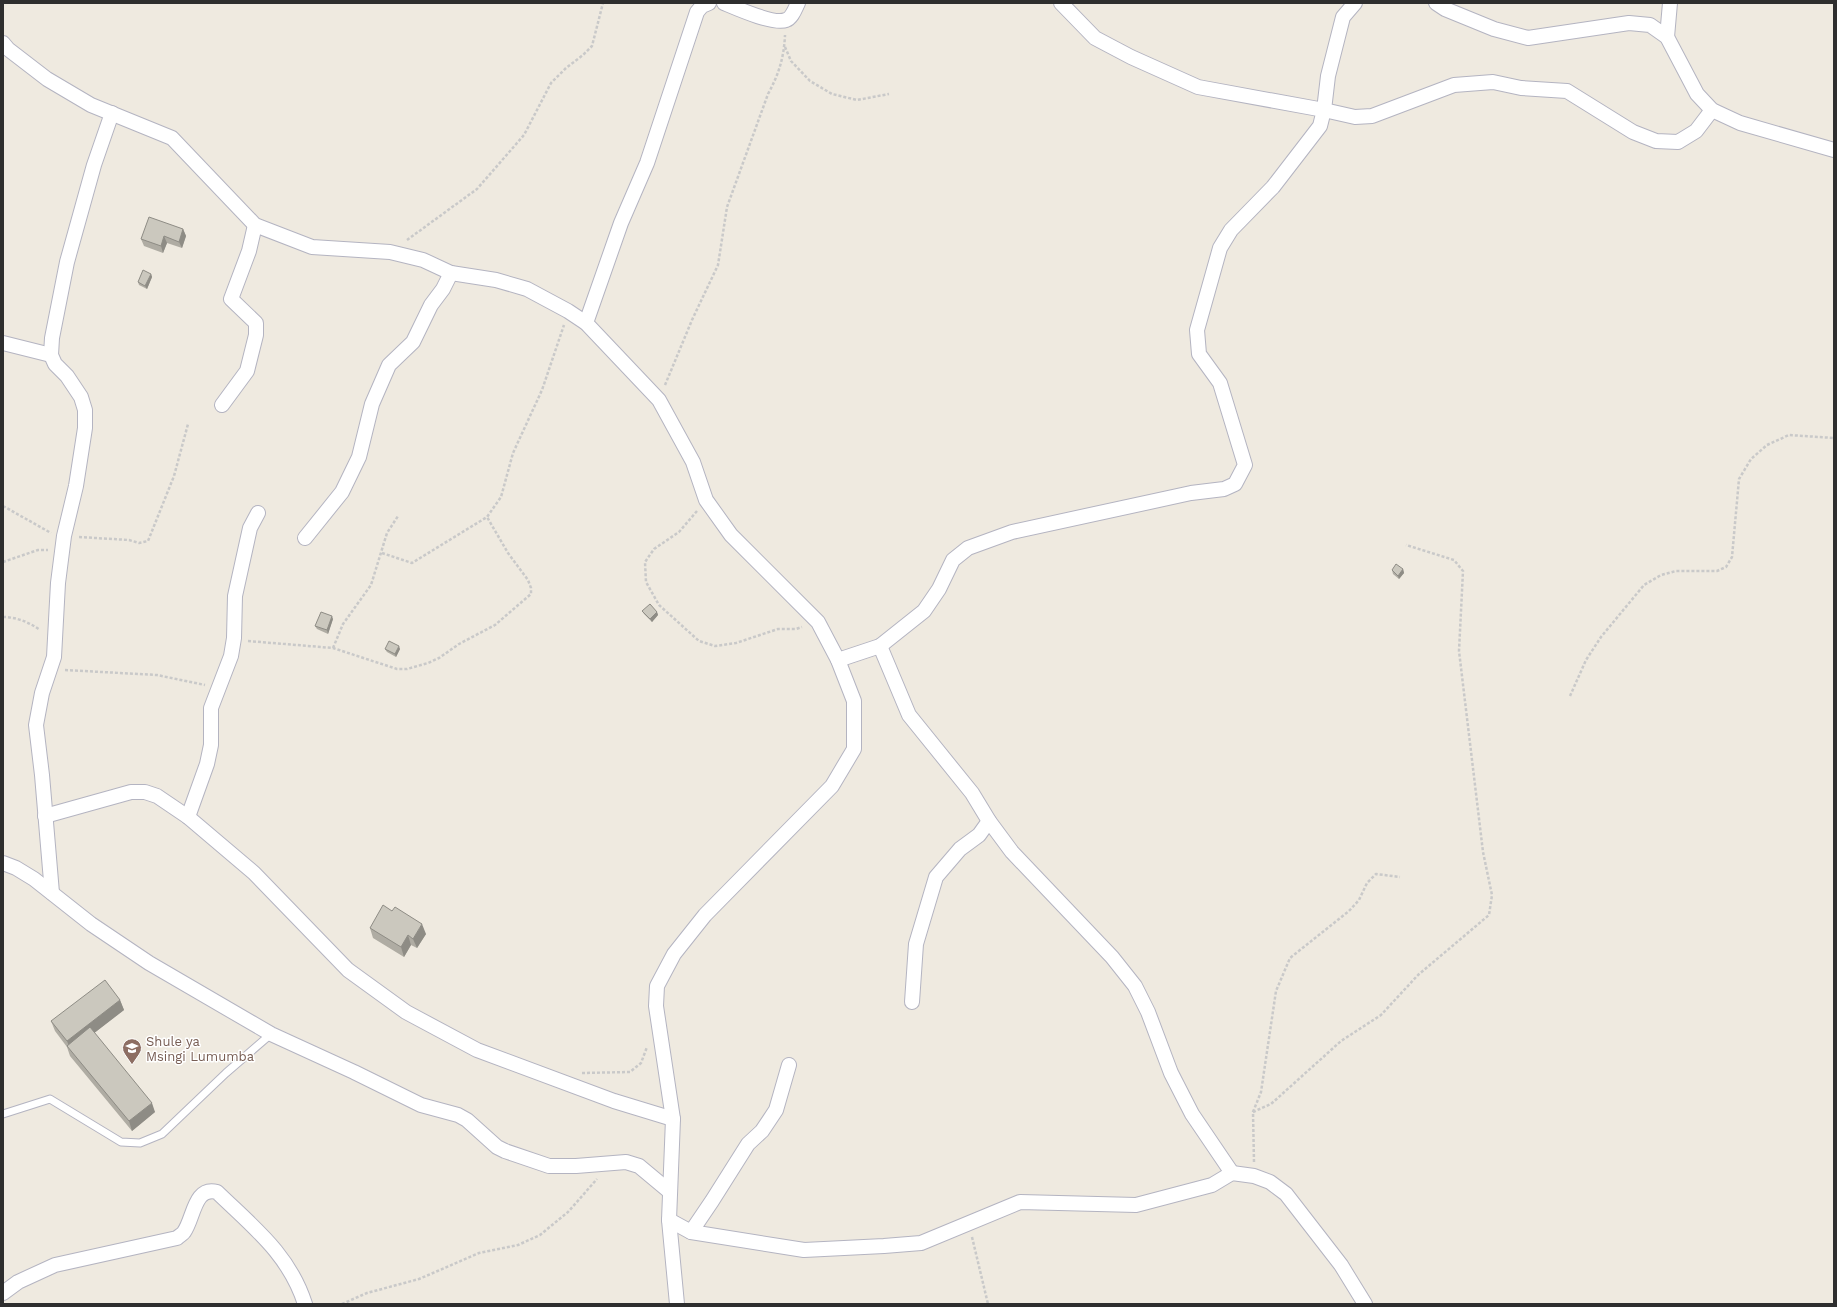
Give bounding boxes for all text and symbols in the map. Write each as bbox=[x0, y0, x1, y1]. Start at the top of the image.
place label: Shule ya Msingi Lumumba bbox=[146, 1034, 255, 1064]
school or university icon: Shule ya Msingi Lumumba bbox=[121, 1037, 143, 1065]

